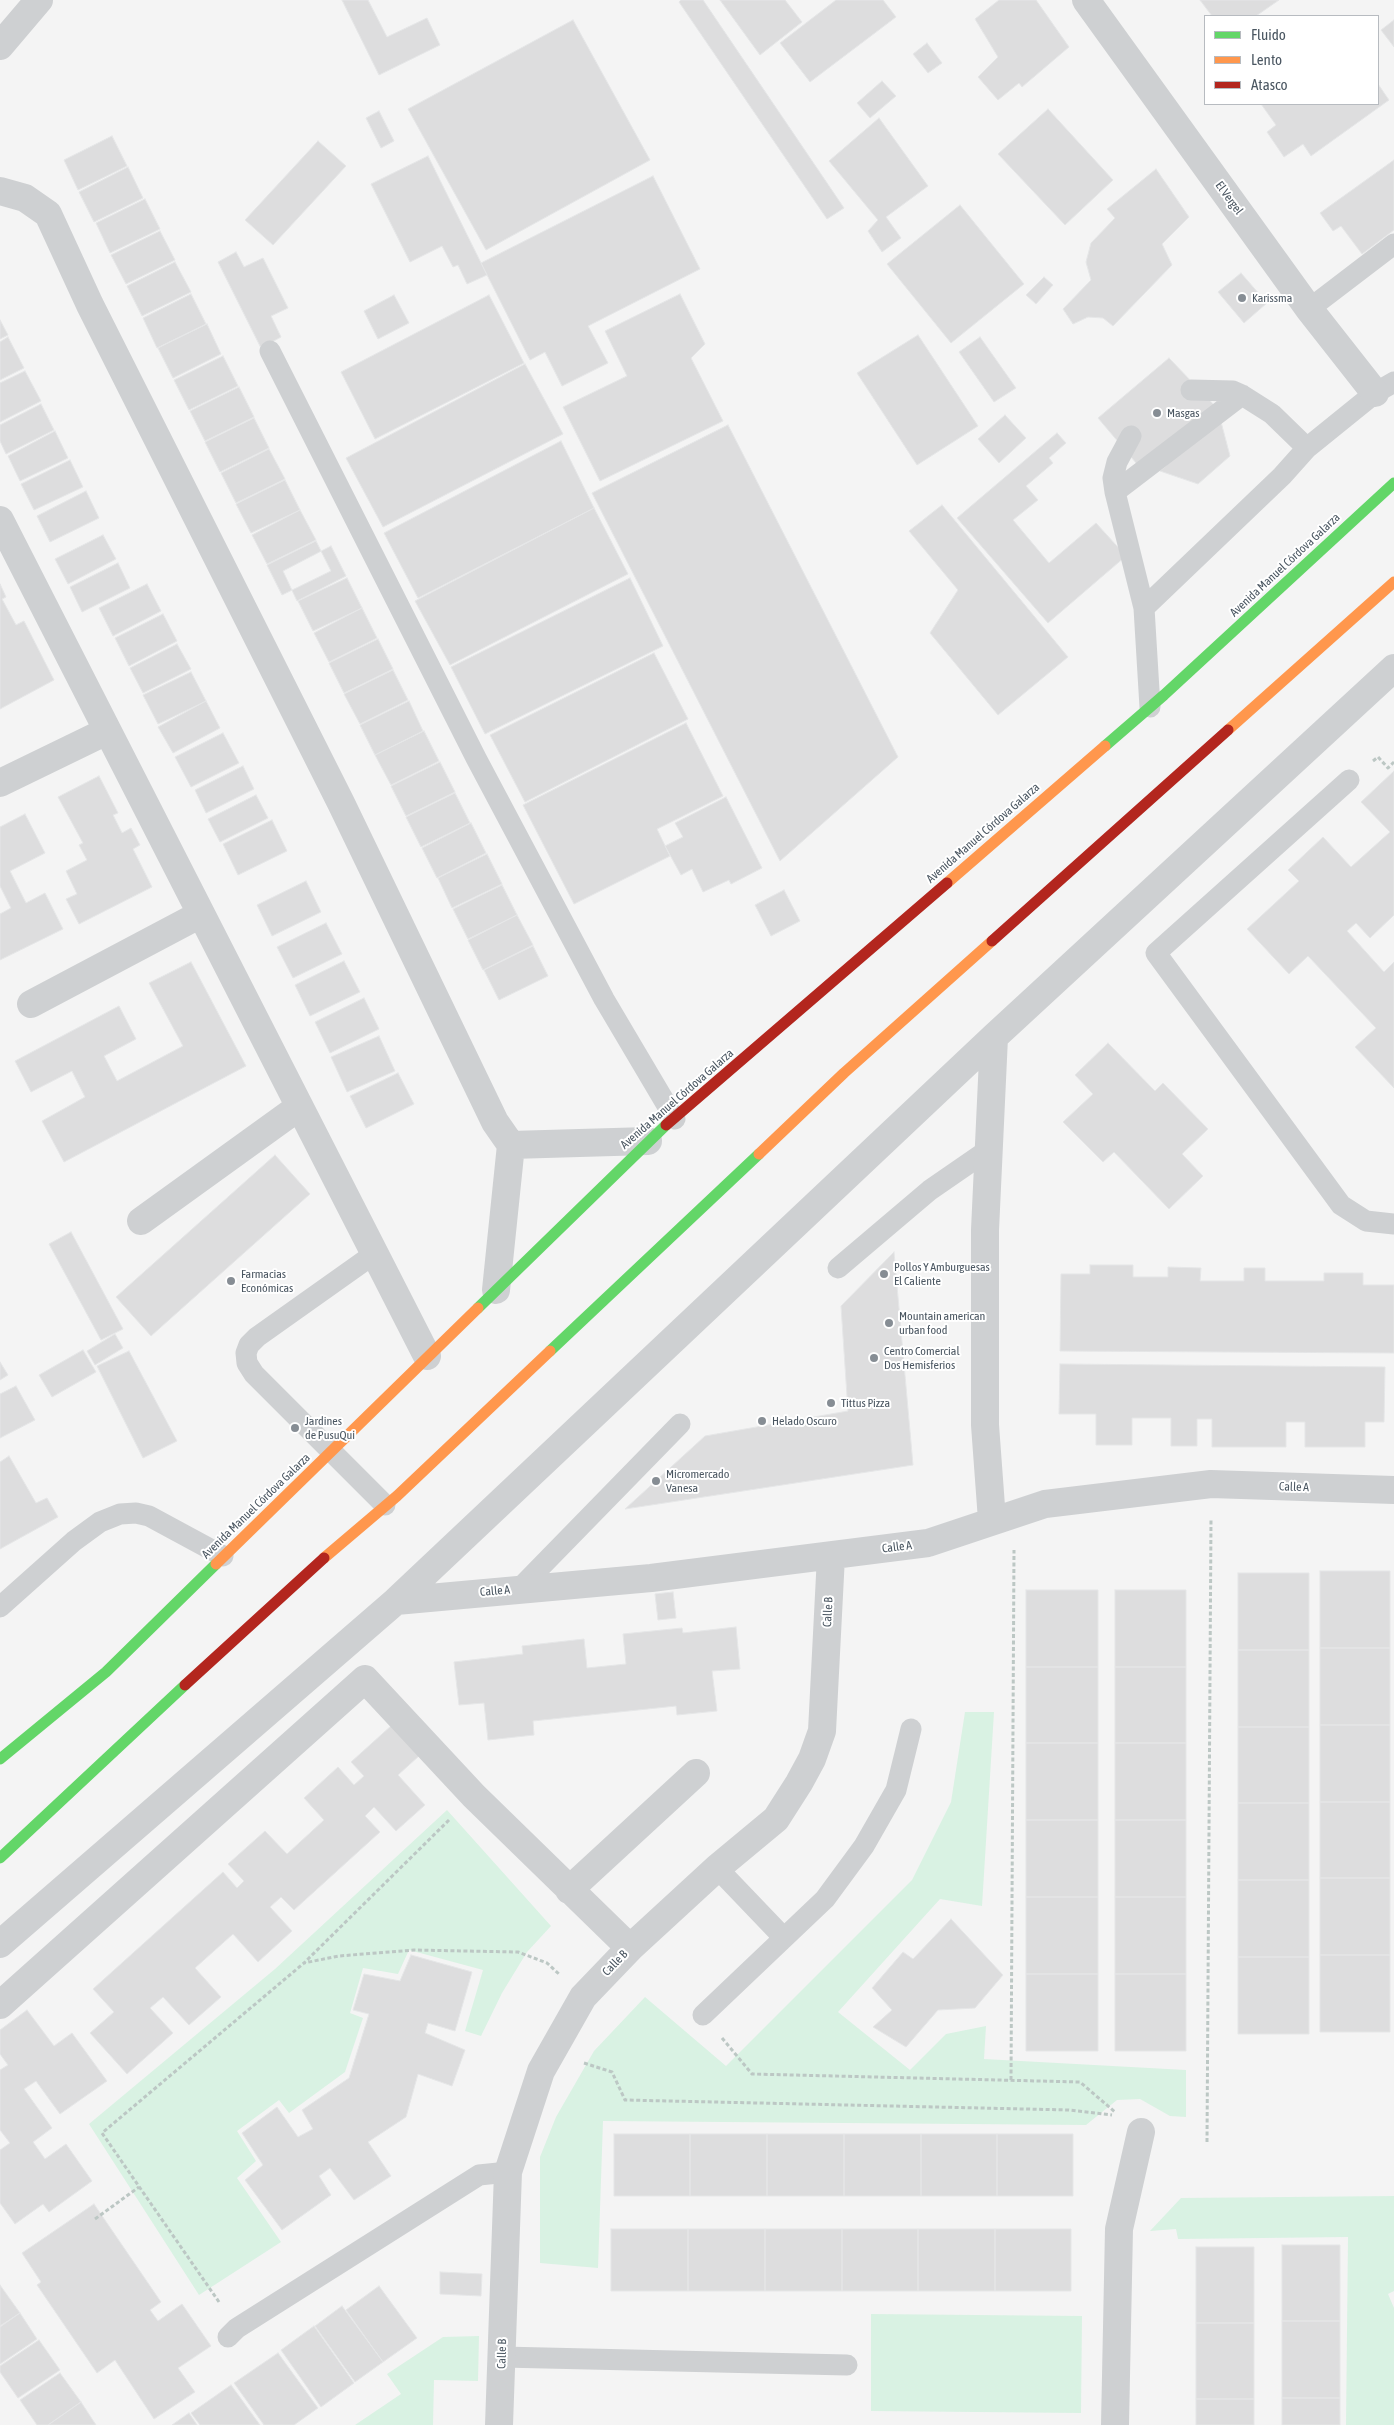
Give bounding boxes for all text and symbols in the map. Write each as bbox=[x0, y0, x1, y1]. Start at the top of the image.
legend bbox=[1204, 15, 1379, 105]
text: Fluido bbox=[1251, 26, 1286, 43]
text: Lento bbox=[1251, 51, 1282, 68]
text: Atasco bbox=[1251, 76, 1288, 93]
street label: El Vergel bbox=[1212, 179, 1246, 217]
place label: Karissma bbox=[1252, 291, 1292, 305]
marker: Karissma bbox=[1236, 292, 1248, 304]
place label: Masgas bbox=[1167, 406, 1200, 420]
marker: Masgas bbox=[1151, 407, 1163, 419]
street label: Avenida Manuel Córdova Galarza bbox=[1227, 510, 1343, 620]
street label: Avenida Manuel Córdova Galarza bbox=[924, 780, 1042, 886]
street label: Avenida Manuel Córdova Galarza bbox=[618, 1046, 736, 1152]
place label: Pollos Y Amburguesas El Caliente bbox=[894, 1260, 990, 1288]
place label: Farmacias Económicas bbox=[241, 1267, 293, 1295]
marker: Pollos Y Amburguesas El Caliente bbox=[878, 1268, 890, 1280]
marker: Farmacias Económicas bbox=[225, 1275, 237, 1287]
place label: Mountain american urban food bbox=[899, 1309, 985, 1337]
marker: Mountain american urban food bbox=[883, 1317, 895, 1329]
place label: Centro Comercial Dos Hemisferios bbox=[884, 1344, 960, 1372]
marker: Centro Comercial Dos Hemisferios bbox=[868, 1352, 880, 1364]
place label: Tittus Pizza bbox=[841, 1396, 890, 1410]
marker: Tittus Pizza bbox=[825, 1397, 837, 1409]
place label: Jardines de PusuQui bbox=[305, 1414, 355, 1442]
place label: Helado Oscuro bbox=[772, 1414, 837, 1428]
marker: Helado Oscuro bbox=[756, 1415, 768, 1427]
marker: Jardines de PusuQui bbox=[289, 1422, 301, 1434]
street label: Avenida Manuel Córdova Galarza bbox=[199, 1450, 313, 1562]
place label: Micromercado Vanesa bbox=[666, 1467, 729, 1495]
marker: Micromercado Vanesa bbox=[650, 1475, 662, 1487]
street label: Calle A bbox=[1279, 1479, 1309, 1495]
street label: Calle A bbox=[881, 1538, 913, 1556]
street label: Calle A bbox=[479, 1583, 511, 1599]
street label: Calle B bbox=[820, 1597, 836, 1627]
street label: Calle B bbox=[599, 1947, 631, 1979]
street label: Calle B bbox=[494, 2339, 510, 2369]

